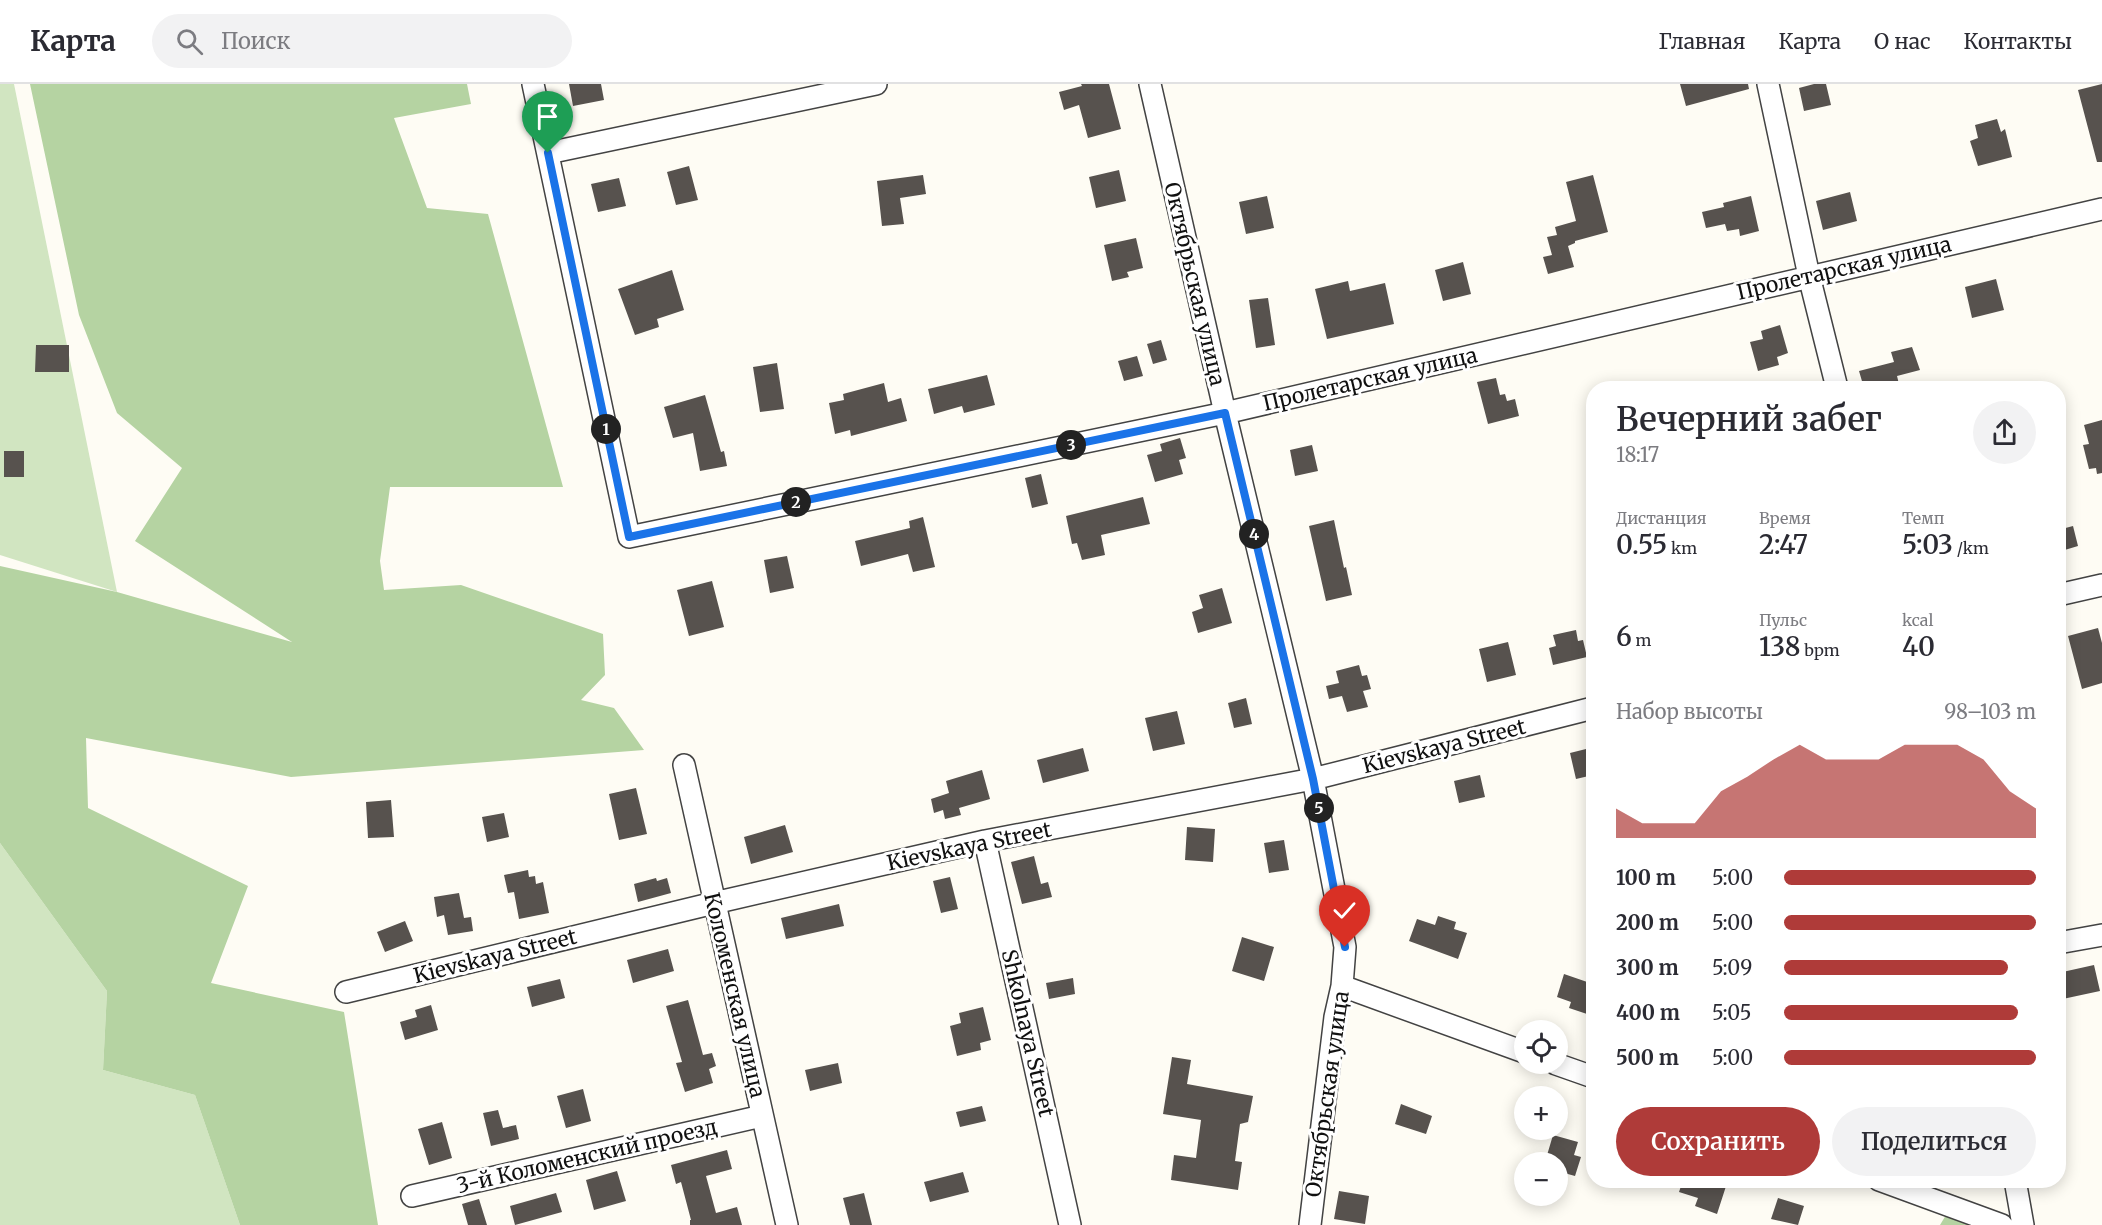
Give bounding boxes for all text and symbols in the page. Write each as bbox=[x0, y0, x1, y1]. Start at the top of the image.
search box bbox=[152, 14, 572, 68]
text: Карта bbox=[30, 23, 116, 59]
icon: search bbox=[173, 25, 206, 58]
text: Поиск bbox=[221, 27, 291, 55]
text: Главная bbox=[1659, 28, 1746, 55]
text: Карта bbox=[1779, 28, 1841, 55]
text: О нас bbox=[1874, 28, 1931, 55]
text: Контакты bbox=[1964, 28, 2072, 55]
pin bbox=[522, 91, 573, 153]
icon: arrive bbox=[531, 100, 564, 133]
street label: Октябрьская улица bbox=[1158, 180, 1232, 388]
street label: Пролетарская улица bbox=[1734, 230, 1954, 306]
street label: Пролетарская улица bbox=[1260, 341, 1480, 417]
text: Вечерний забег bbox=[1616, 399, 1882, 440]
button: share bbox=[1973, 401, 2036, 464]
pin: 1 bbox=[591, 414, 621, 444]
text: 1 bbox=[602, 419, 610, 439]
pin: 3 bbox=[1056, 430, 1086, 460]
text: 3 bbox=[1066, 435, 1076, 455]
text: 18:17 bbox=[1616, 442, 1659, 467]
pin: 2 bbox=[781, 487, 811, 517]
text: 2 bbox=[791, 492, 801, 512]
text: Дистанция bbox=[1616, 508, 1707, 528]
text: Время bbox=[1759, 508, 1811, 528]
text: Темп bbox=[1902, 508, 1944, 528]
pin: 4 bbox=[1239, 519, 1269, 549]
text: 4 bbox=[1249, 524, 1259, 544]
text: 0.55 bbox=[1616, 528, 1667, 561]
text: 2:47 bbox=[1759, 528, 1808, 561]
text: 5:03 bbox=[1902, 528, 1953, 561]
text: km bbox=[1667, 538, 1697, 558]
text: /km bbox=[1953, 538, 1989, 558]
text: Пульс bbox=[1759, 610, 1807, 630]
text: kcal bbox=[1902, 610, 1933, 630]
text: 6 bbox=[1616, 620, 1632, 653]
text: m bbox=[1632, 630, 1652, 650]
text: 138 bbox=[1759, 630, 1801, 663]
text: 40 bbox=[1902, 630, 1935, 663]
text: bpm bbox=[1801, 640, 1840, 660]
text: Набор высоты bbox=[1616, 699, 1763, 724]
text: 98–103 m bbox=[1944, 699, 2036, 724]
street label: Kievskaya Street bbox=[1360, 713, 1528, 779]
pin: 5 bbox=[1304, 793, 1334, 823]
text: 5 bbox=[1314, 798, 1324, 818]
street label: Kievskaya Street bbox=[884, 815, 1054, 877]
text: 100 m bbox=[1616, 865, 1676, 890]
text: 5:00 bbox=[1712, 865, 1753, 890]
pin bbox=[1319, 885, 1370, 947]
street label: Коломенская улица bbox=[698, 890, 772, 1100]
icon: check bbox=[1328, 894, 1361, 927]
text: 200 m bbox=[1616, 910, 1679, 935]
text: 5:00 bbox=[1712, 910, 1753, 935]
street label: Kievskaya Street bbox=[411, 923, 579, 989]
street label: Shkolnaya Street bbox=[996, 947, 1060, 1119]
text: 300 m bbox=[1616, 955, 1679, 980]
text: 5:09 bbox=[1712, 955, 1752, 980]
street label: Октябрьская улица bbox=[1299, 989, 1355, 1199]
text: 400 m bbox=[1616, 1000, 1680, 1025]
text: 5:05 bbox=[1712, 1000, 1751, 1025]
map controls bbox=[1514, 1020, 1568, 1206]
button: locate bbox=[1514, 1020, 1568, 1074]
text: 500 m bbox=[1616, 1045, 1679, 1070]
text: 5:00 bbox=[1712, 1045, 1753, 1070]
button: + bbox=[1514, 1086, 1568, 1140]
button: Сохранить bbox=[1616, 1107, 1820, 1176]
button: Поделиться bbox=[1832, 1107, 2036, 1176]
street label: 3-й Коломенский проезд bbox=[454, 1113, 720, 1199]
button: − bbox=[1514, 1152, 1568, 1206]

